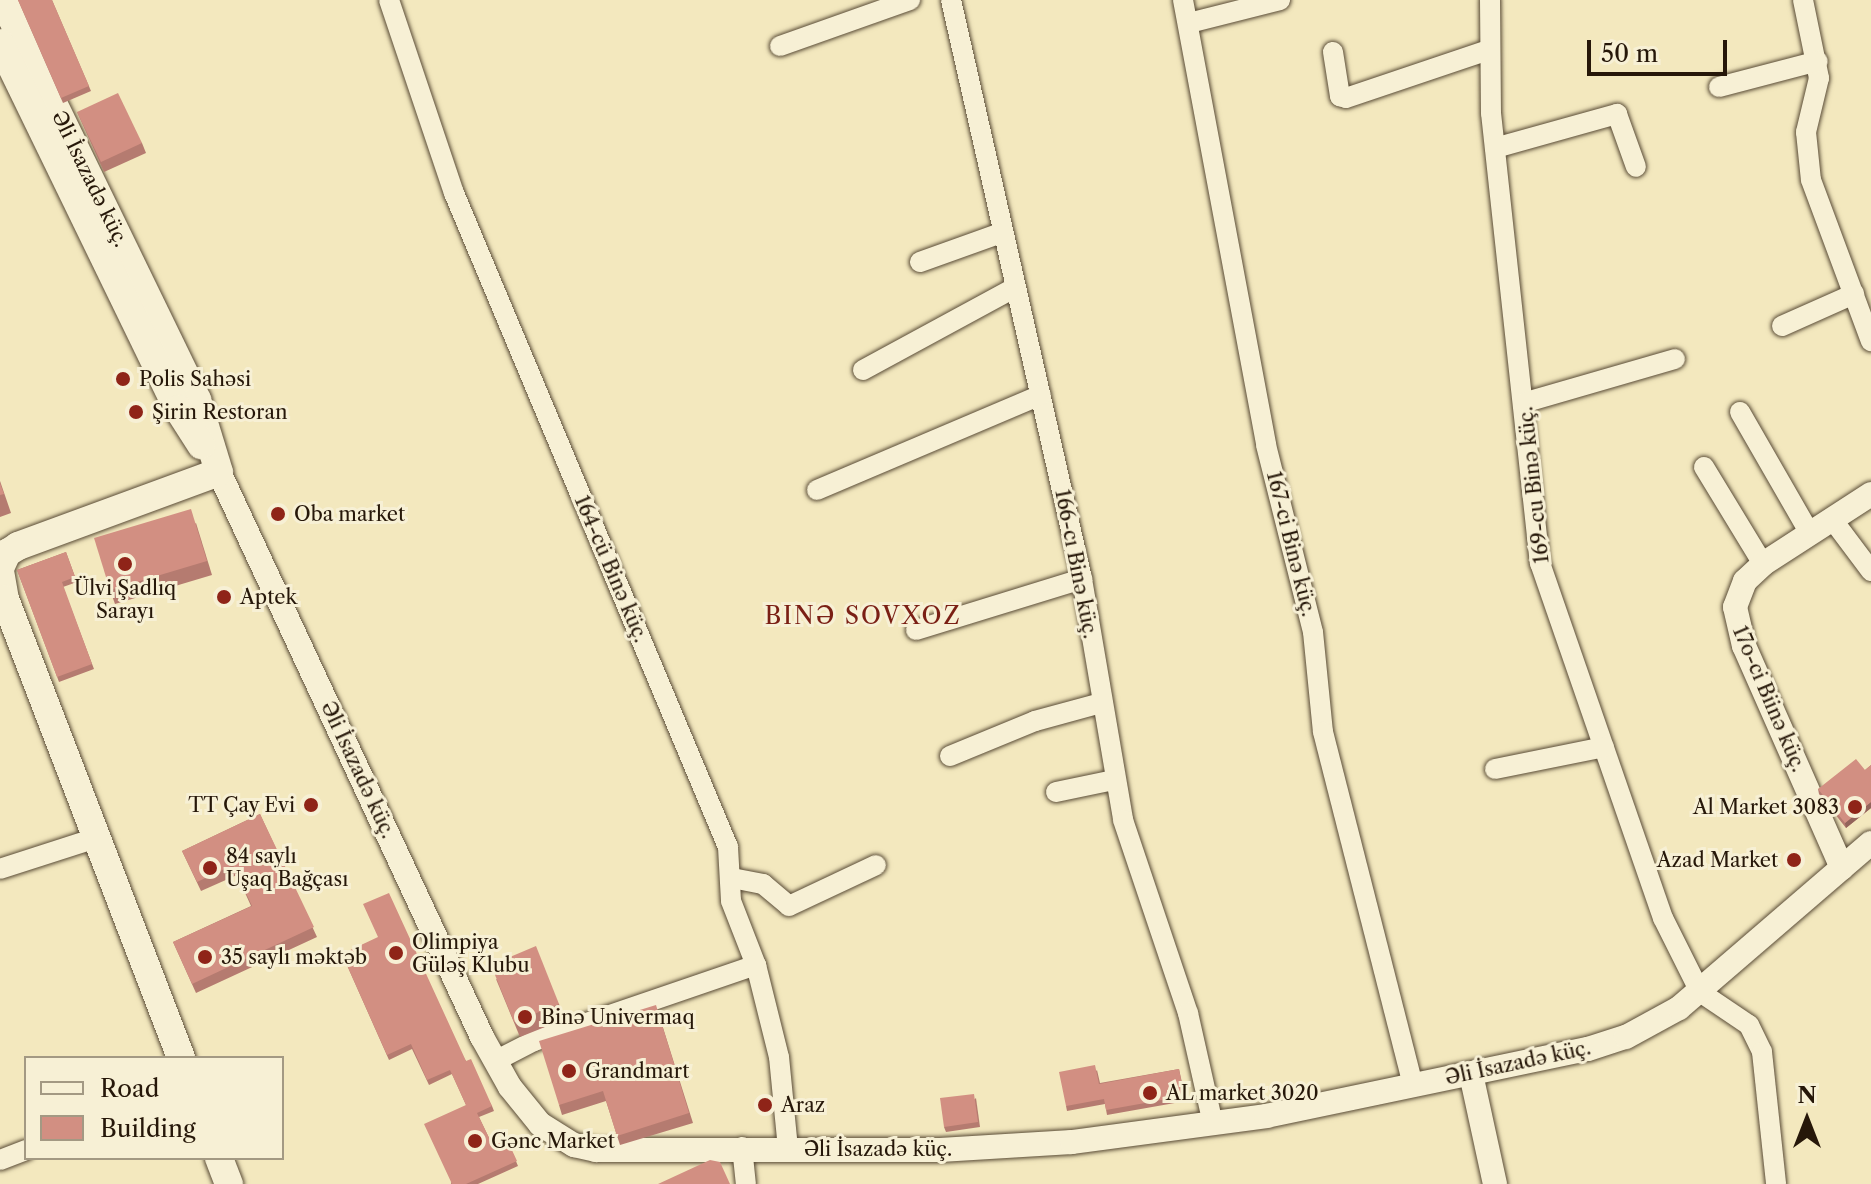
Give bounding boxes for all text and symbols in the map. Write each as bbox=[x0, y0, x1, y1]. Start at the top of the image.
scale bar bbox=[1591, 24, 1731, 74]
text: 50 m bbox=[1601, 39, 1658, 68]
street label: Əli İsazadə küç. bbox=[47, 107, 133, 251]
place label: Polis Sahəsi bbox=[139, 367, 251, 391]
marker: Polis Sahəsi bbox=[114, 370, 132, 388]
place label: Şirin Restoran bbox=[152, 400, 287, 424]
marker: Şirin Restoran bbox=[127, 403, 145, 421]
street label: 169-cu Binə küç. bbox=[1514, 405, 1554, 565]
street label: 167-ci Binə küç. bbox=[1261, 469, 1321, 619]
street label: 166-cı Binə küç. bbox=[1050, 487, 1102, 641]
street label: 164-cü Binə küç. bbox=[569, 492, 653, 646]
place label: Oba market bbox=[294, 502, 405, 526]
marker: Oba market bbox=[269, 505, 287, 523]
marker: Ülvi Şadlıq Sarayı bbox=[116, 555, 134, 573]
place label: Ülvi Şadlıq Sarayı bbox=[74, 576, 176, 623]
place label: Aptek bbox=[240, 585, 297, 609]
marker: Aptek bbox=[215, 588, 233, 606]
district label: BINƏ SOVXOZ bbox=[764, 602, 962, 630]
street label: 17o-ci Biinə küç. bbox=[1727, 622, 1811, 776]
street label: Əli İsazadə küç. bbox=[316, 698, 400, 842]
place label: TT Çay Evi bbox=[187, 793, 295, 817]
place label: Al Market 3083 bbox=[1693, 795, 1839, 819]
marker: TT Çay Evi bbox=[302, 796, 320, 814]
marker: Al Market 3083 bbox=[1846, 798, 1864, 816]
place label: 84 saylı Uşaq Bağçası bbox=[226, 844, 348, 891]
place label: Azad Market bbox=[1657, 848, 1778, 872]
marker: Azad Market bbox=[1785, 851, 1803, 869]
marker: 84 saylı Uşaq Bağçası bbox=[201, 859, 219, 877]
place label: Olimpiya Güləş Klubu bbox=[412, 930, 530, 977]
marker: Olimpiya Güləş Klubu bbox=[387, 944, 405, 962]
place label: 35 saylı məktəb bbox=[221, 945, 367, 969]
marker: 35 saylı məktəb bbox=[196, 948, 214, 966]
place label: Binə Univermaq bbox=[541, 1005, 694, 1029]
marker: Binə Univermaq bbox=[516, 1008, 534, 1026]
street label: Əli İsazadə küç. bbox=[1443, 1036, 1593, 1090]
legend bbox=[24, 1056, 284, 1160]
place label: Grandmart bbox=[585, 1059, 689, 1083]
marker: Grandmart bbox=[560, 1062, 578, 1080]
text: Road bbox=[100, 1074, 159, 1103]
north arrow bbox=[1767, 1080, 1847, 1160]
place label: AL market 3020 bbox=[1166, 1081, 1319, 1105]
text: N bbox=[1797, 1082, 1817, 1109]
marker: AL market 3020 bbox=[1141, 1084, 1159, 1102]
place label: Araz bbox=[781, 1093, 825, 1117]
marker: Araz bbox=[756, 1096, 774, 1114]
text: Building bbox=[100, 1114, 196, 1143]
place label: Gənc Market bbox=[491, 1129, 615, 1153]
marker: Gənc Market bbox=[466, 1132, 484, 1150]
street label: Əli İsazadə küç. bbox=[804, 1137, 952, 1161]

